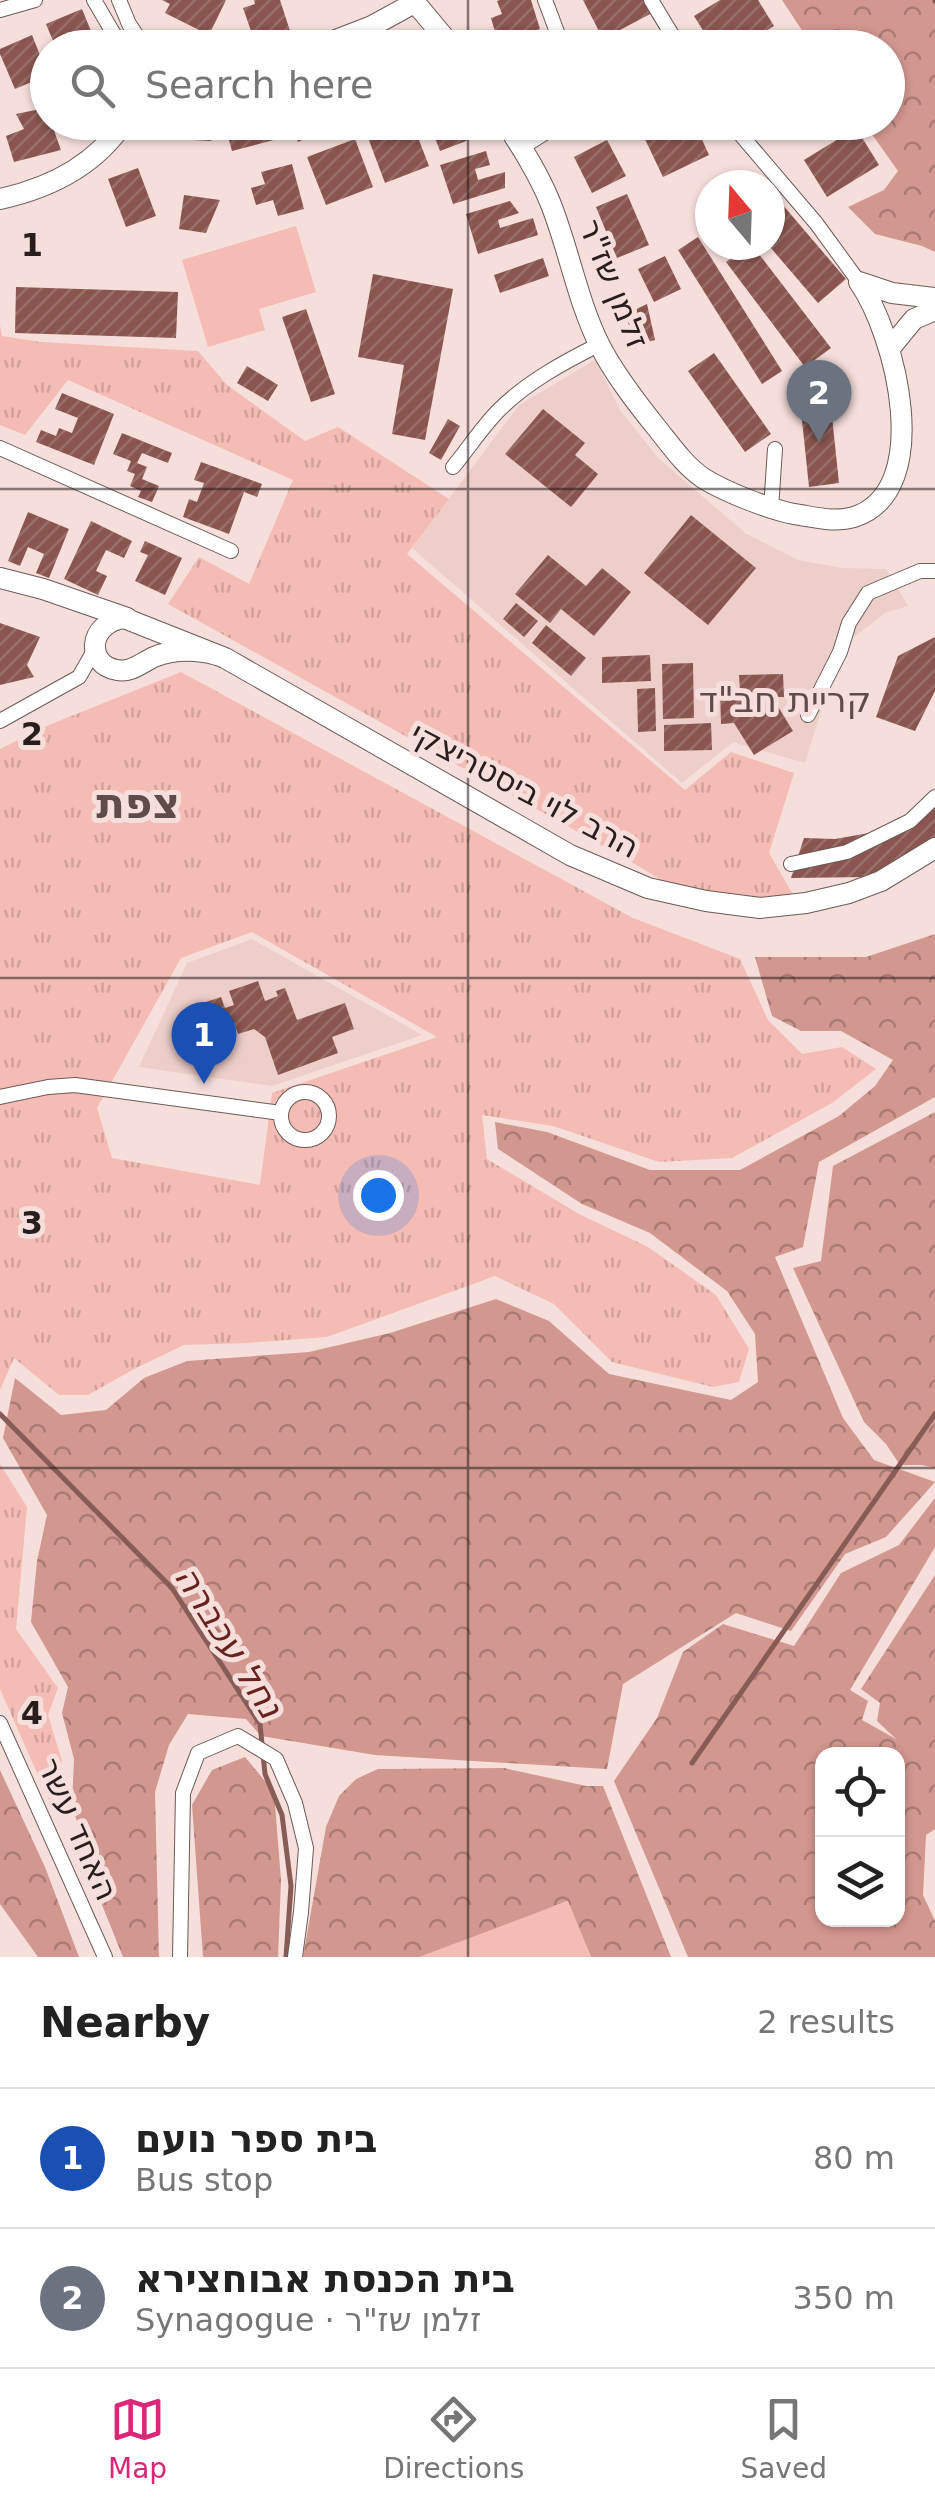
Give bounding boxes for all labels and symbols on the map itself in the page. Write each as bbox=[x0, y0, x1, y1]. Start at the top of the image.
north arrow bbox=[695, 170, 785, 260]
street label: זלמן שז"ר bbox=[571, 214, 657, 354]
text: 1 bbox=[21, 226, 43, 264]
pin: 2 bbox=[786, 360, 852, 442]
district label: קריית חב"ד bbox=[699, 680, 871, 720]
street label: הרב לוי ביסטריצקי bbox=[404, 714, 646, 866]
text: 2 bbox=[21, 715, 43, 753]
district label: צפת bbox=[96, 779, 180, 828]
pin: 1 bbox=[172, 1002, 236, 1084]
your location bbox=[353, 1170, 404, 1221]
text: 3 bbox=[21, 1204, 43, 1242]
water label: נחל עכברה bbox=[167, 1559, 291, 1725]
text: 4 bbox=[21, 1694, 43, 1732]
street label: האחד עשר bbox=[30, 1752, 126, 1906]

